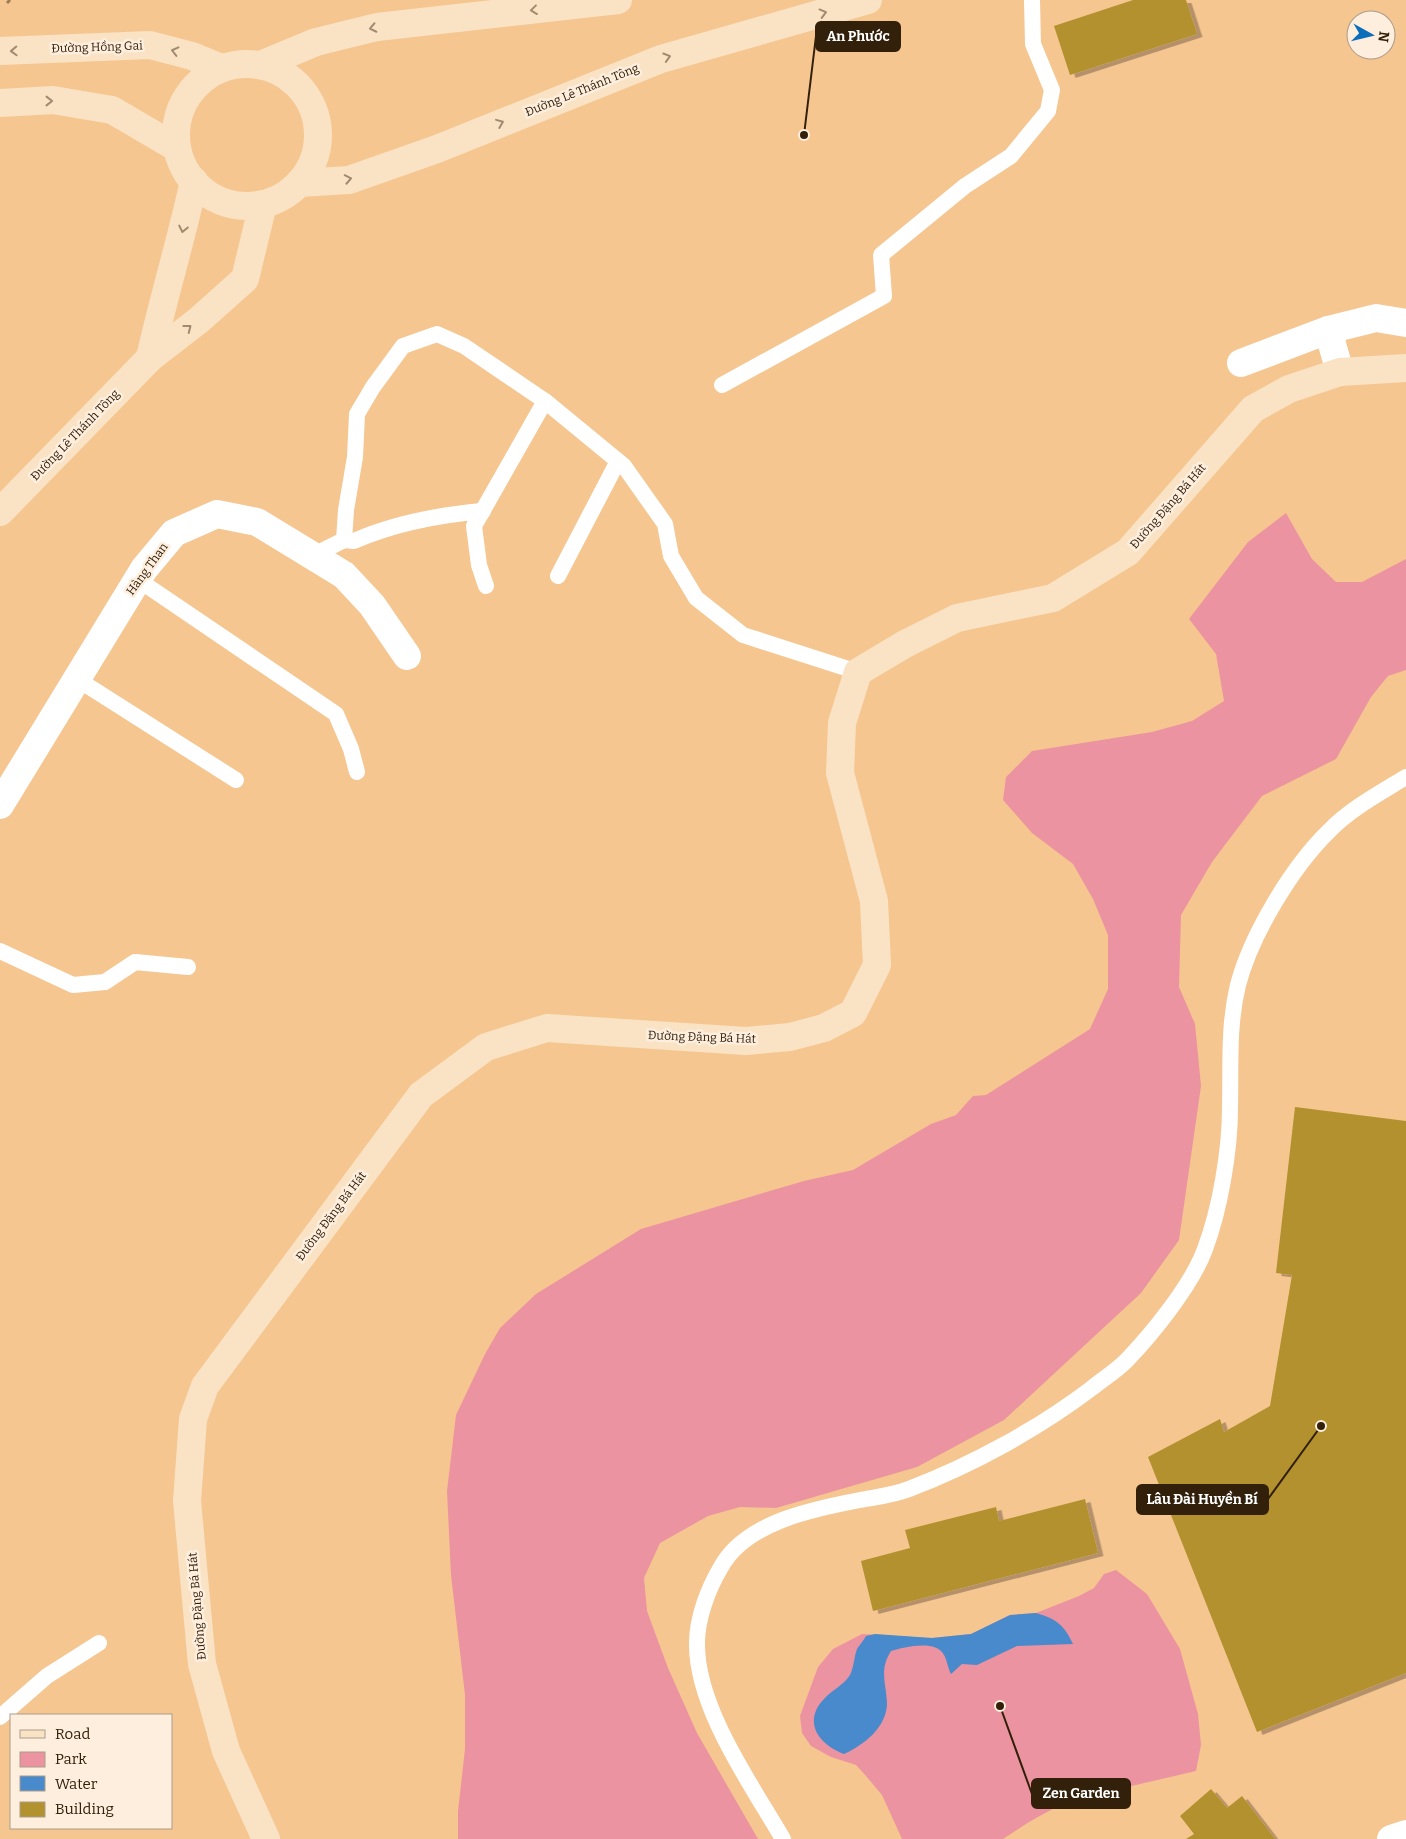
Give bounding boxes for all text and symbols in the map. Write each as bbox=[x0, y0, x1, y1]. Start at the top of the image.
one-way arrow bbox=[530, 4, 538, 15]
one-way arrow bbox=[819, 8, 828, 19]
north arrow bbox=[1346, 10, 1396, 60]
callout: An Phước bbox=[816, 22, 900, 51]
one-way arrow bbox=[369, 23, 377, 33]
text: An Phước bbox=[826, 28, 890, 45]
text: N bbox=[1374, 30, 1393, 43]
street label: Đường Hồng Gai bbox=[51, 37, 143, 56]
one-way arrow bbox=[9, 45, 17, 56]
one-way arrow bbox=[171, 46, 180, 57]
one-way arrow bbox=[662, 52, 671, 62]
street label: Đường Lê Thánh Tông bbox=[523, 61, 641, 119]
one-way arrow bbox=[45, 96, 53, 106]
one-way arrow bbox=[495, 119, 504, 130]
one-way arrow bbox=[343, 175, 352, 185]
one-way arrow bbox=[179, 225, 189, 233]
one-way arrow bbox=[182, 326, 191, 334]
street label: Đường Lê Thánh Tông bbox=[28, 386, 122, 483]
street label: Đường Đặng Bá Hát bbox=[1127, 460, 1209, 551]
street label: Hàng Than bbox=[123, 540, 171, 598]
street label: Đường Đặng Bá Hát bbox=[648, 1028, 757, 1046]
street label: Đường Đặng Bá Hát bbox=[293, 1168, 369, 1263]
callout: Lâu Đài Huyền Bí bbox=[1137, 1485, 1268, 1514]
text: Lâu Đài Huyền Bí bbox=[1146, 1490, 1258, 1508]
street label: Đường Đặng Bá Hát bbox=[185, 1551, 209, 1660]
legend bbox=[10, 1714, 172, 1829]
text: Road bbox=[55, 1725, 90, 1743]
text: Park bbox=[55, 1750, 87, 1768]
text: Water bbox=[55, 1775, 98, 1793]
callout: Zen Garden bbox=[1032, 1779, 1130, 1808]
text: Zen Garden bbox=[1042, 1785, 1120, 1802]
text: Building bbox=[55, 1800, 114, 1818]

